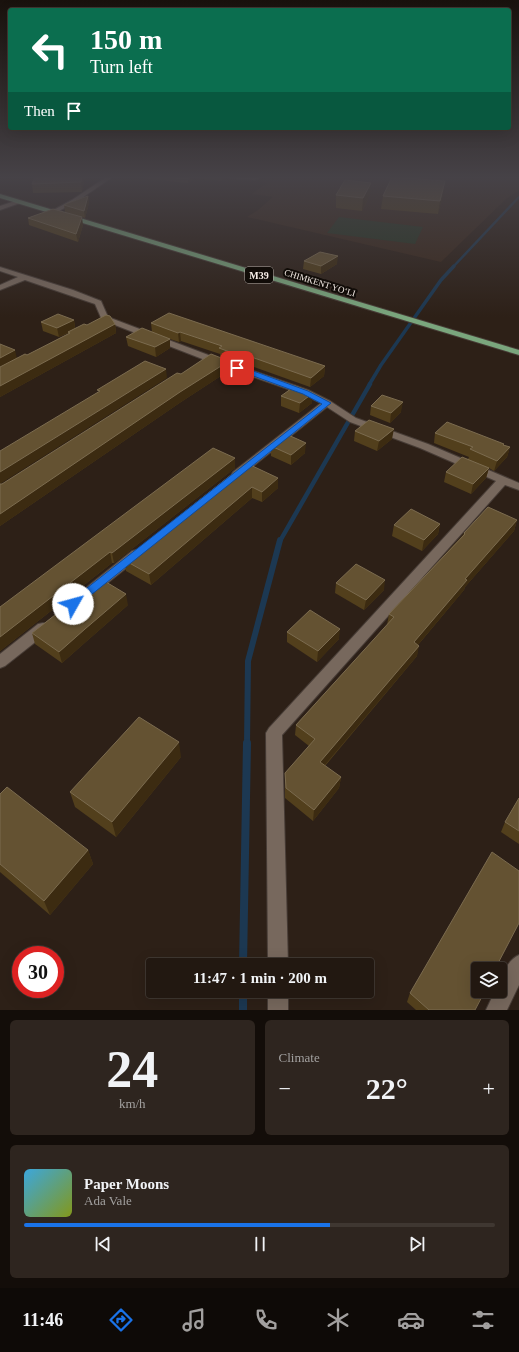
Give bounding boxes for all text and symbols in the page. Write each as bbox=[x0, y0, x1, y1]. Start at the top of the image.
icon: left bbox=[24, 24, 76, 76]
text: 150 m bbox=[90, 24, 162, 55]
text: Turn left bbox=[90, 57, 153, 77]
icon: arrive bbox=[63, 100, 85, 122]
text: Then bbox=[24, 103, 55, 119]
road number: M39 bbox=[245, 267, 273, 283]
street label: CHIMKENT YO‘LI bbox=[283, 267, 357, 299]
pin bbox=[220, 351, 254, 385]
icon: arrive bbox=[226, 357, 248, 379]
position arrow bbox=[52, 583, 94, 625]
speed limit sign: 30 bbox=[12, 946, 64, 998]
map controls bbox=[471, 962, 507, 998]
button: layers bbox=[471, 962, 507, 998]
text: 11:47 · 1 min · 200 m bbox=[193, 970, 327, 986]
text: 24 bbox=[106, 1041, 158, 1098]
text: Climate bbox=[279, 1050, 320, 1065]
text: 22° bbox=[366, 1072, 408, 1105]
text: − bbox=[279, 1076, 291, 1101]
text: + bbox=[483, 1076, 495, 1101]
text: km/h bbox=[119, 1096, 146, 1111]
text: Paper Moons bbox=[84, 1176, 169, 1192]
text: Ada Vale bbox=[84, 1193, 132, 1208]
icon: previous bbox=[92, 1233, 114, 1255]
icon: pause bbox=[249, 1233, 271, 1255]
icon: next bbox=[406, 1233, 428, 1255]
icon: directions bbox=[107, 1306, 135, 1334]
icon: music bbox=[180, 1306, 208, 1334]
icon: phone bbox=[252, 1306, 280, 1334]
icon: climate bbox=[324, 1306, 352, 1334]
icon: car bbox=[397, 1306, 425, 1334]
icon: filters bbox=[469, 1306, 497, 1334]
text: 11:46 bbox=[22, 1310, 63, 1330]

